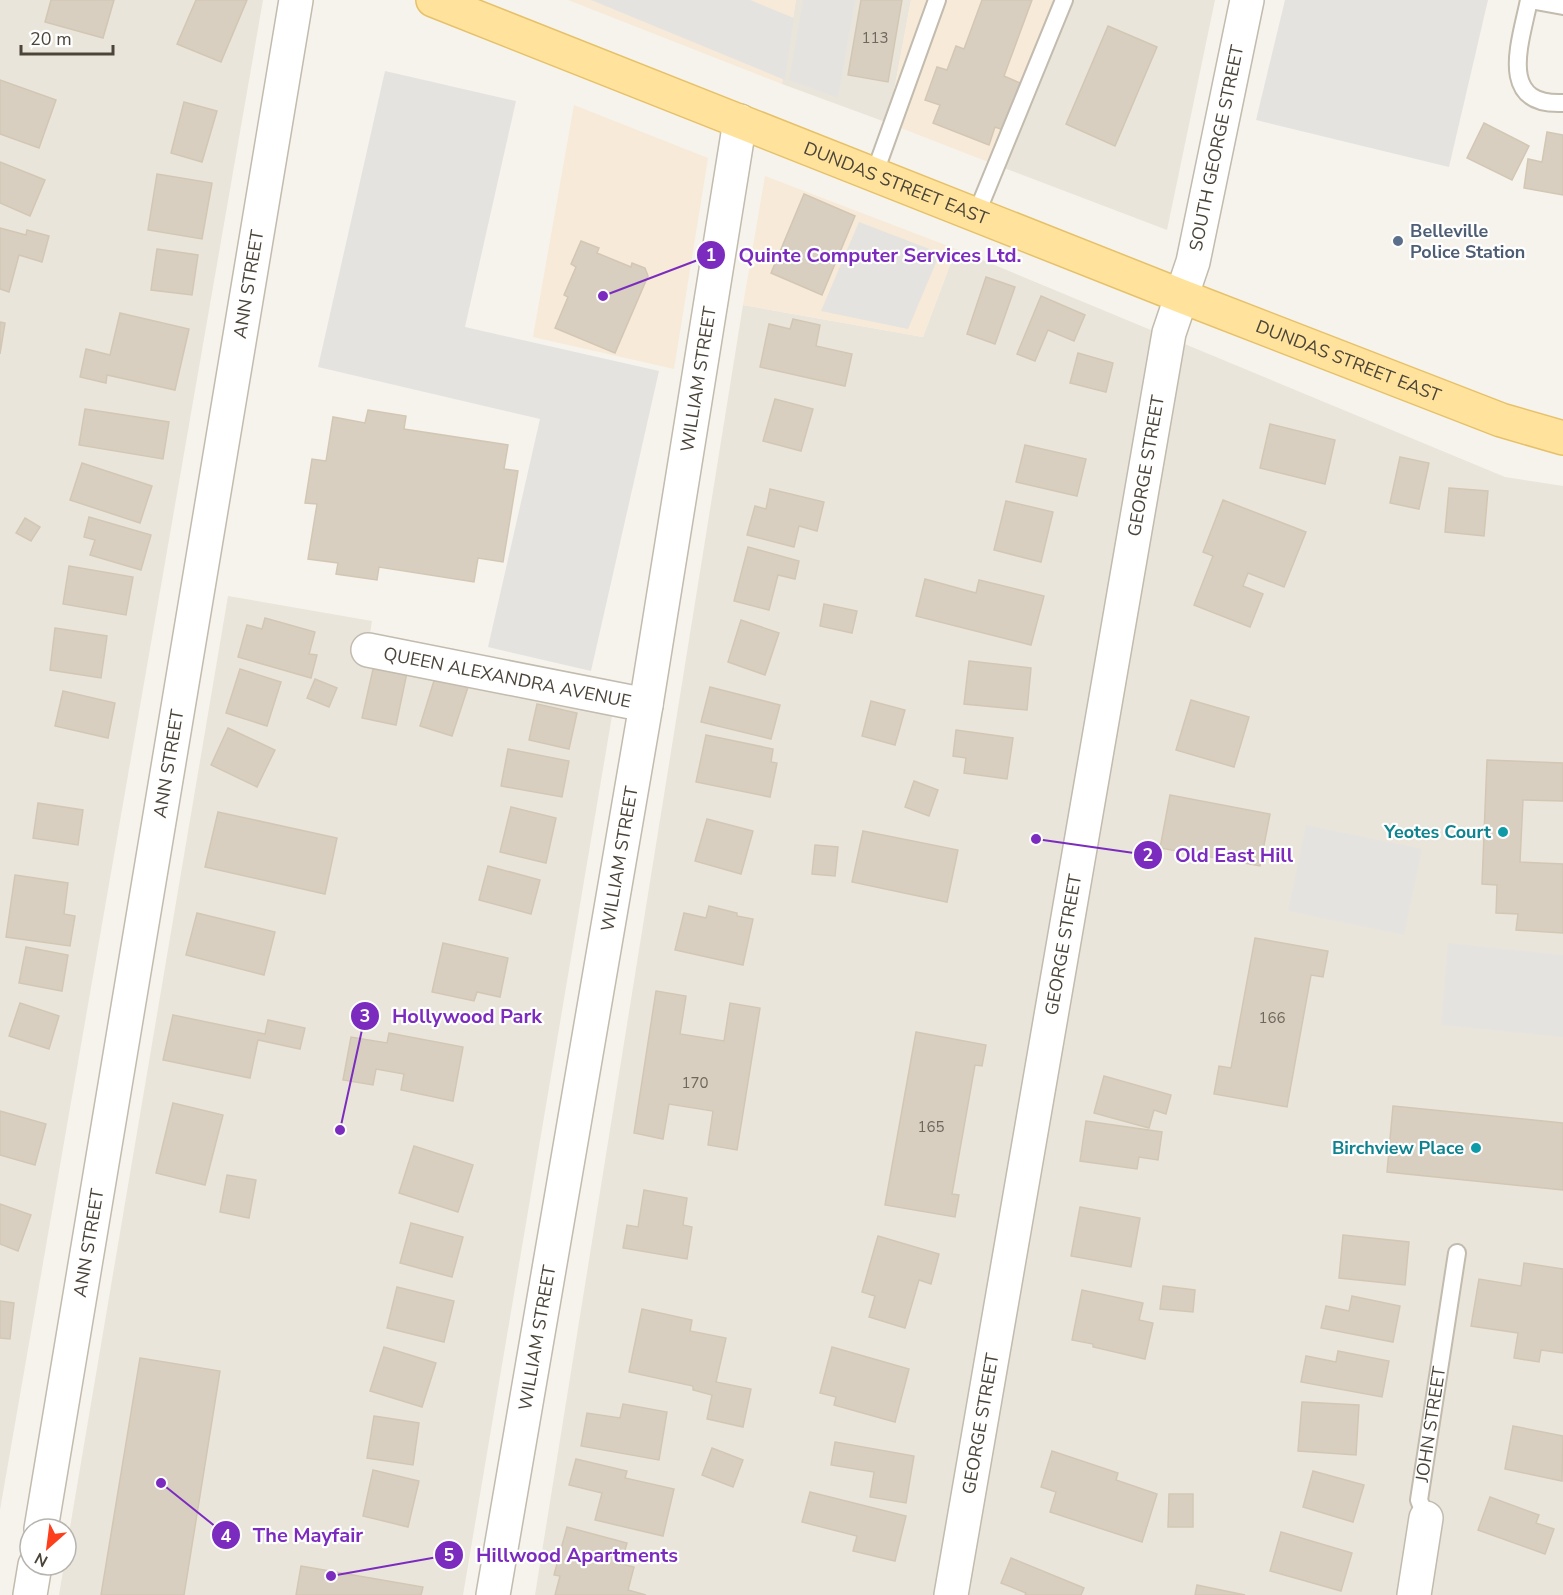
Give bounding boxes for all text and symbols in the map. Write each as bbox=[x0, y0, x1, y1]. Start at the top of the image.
scale bar bbox=[21, 18, 112, 56]
text: 20 m bbox=[30, 27, 72, 51]
house number: 113 bbox=[861, 28, 889, 48]
street label: SOUTH GEORGE STREET bbox=[1184, 43, 1249, 253]
street label: DUNDAS STREET EAST bbox=[800, 136, 992, 231]
place label: Belleville Police Station bbox=[1410, 219, 1525, 264]
street label: ANN STREET bbox=[228, 228, 269, 340]
marker: Belleville Police Station bbox=[1391, 234, 1405, 248]
callout: Quinte Computer Services Ltd. bbox=[696, 236, 1033, 274]
text: Quinte Computer Services Ltd. bbox=[738, 242, 1022, 269]
text: 1 bbox=[706, 243, 716, 267]
street label: WILLIAM STREET bbox=[675, 305, 722, 454]
street label: DUNDAS STREET EAST bbox=[1252, 314, 1445, 408]
street label: GEORGE STREET bbox=[1122, 393, 1170, 538]
street label: QUEEN ALEXANDRA AVENUE bbox=[381, 641, 633, 714]
street label: ANN STREET bbox=[148, 707, 190, 820]
street label: WILLIAM STREET bbox=[595, 784, 644, 933]
place label: Yeotes Court bbox=[1383, 820, 1491, 844]
marker: Yeotes Court bbox=[1496, 825, 1510, 839]
callout: Old East Hill bbox=[1133, 836, 1305, 874]
text: Old East Hill bbox=[1175, 842, 1294, 869]
text: 2 bbox=[1143, 843, 1153, 867]
street label: GEORGE STREET bbox=[1039, 872, 1087, 1017]
callout: Hollywood Park bbox=[350, 997, 554, 1035]
text: Hollywood Park bbox=[392, 1003, 543, 1030]
text: 3 bbox=[360, 1004, 370, 1028]
house number: 166 bbox=[1258, 1008, 1286, 1028]
house number: 170 bbox=[681, 1073, 709, 1093]
house number: 165 bbox=[917, 1117, 945, 1137]
place label: Birchview Place bbox=[1332, 1136, 1464, 1160]
marker: Birchview Place bbox=[1469, 1141, 1483, 1155]
street label: ANN STREET bbox=[68, 1187, 110, 1299]
street label: WILLIAM STREET bbox=[513, 1263, 562, 1412]
street label: GEORGE STREET bbox=[957, 1351, 1005, 1496]
street label: JOHN STREET bbox=[1410, 1365, 1451, 1485]
callout: The Mayfair bbox=[211, 1516, 375, 1554]
north arrow bbox=[18, 1517, 78, 1577]
text: The Mayfair bbox=[253, 1522, 363, 1549]
text: 4 bbox=[221, 1524, 232, 1548]
callout: Hillwood Apartments bbox=[434, 1536, 690, 1574]
text: Hillwood Apartments bbox=[476, 1542, 678, 1569]
text: 5 bbox=[444, 1543, 455, 1567]
text: N bbox=[31, 1547, 52, 1572]

